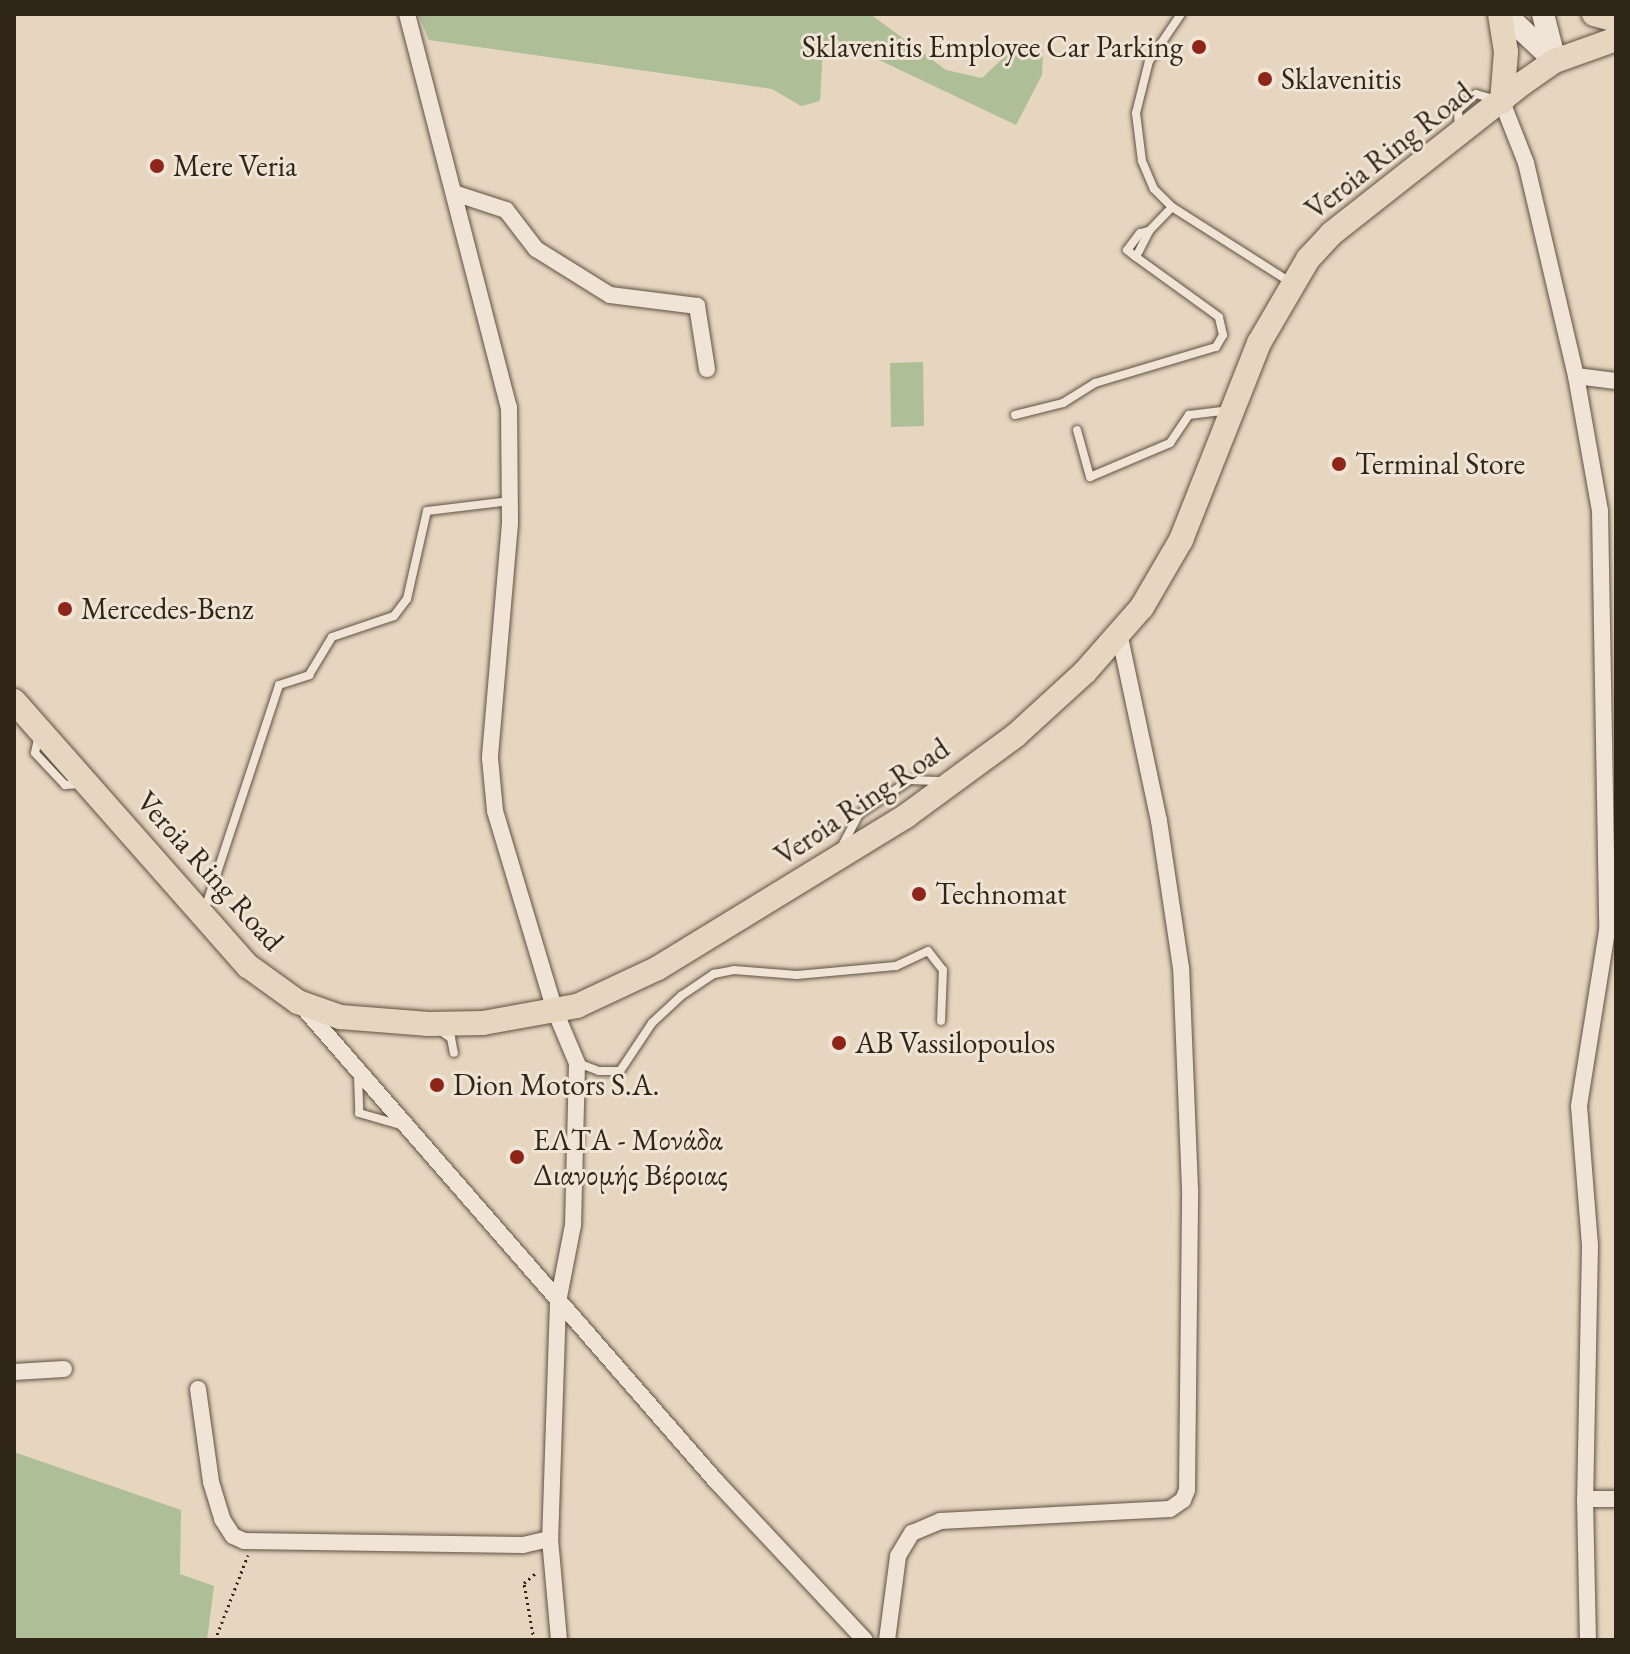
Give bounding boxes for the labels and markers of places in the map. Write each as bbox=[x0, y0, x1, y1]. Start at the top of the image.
place label: Sklavenitis Employee Car Parking bbox=[802, 29, 1183, 65]
marker: Sklavenitis Employee Car Parking bbox=[1190, 38, 1208, 56]
place label: Sklavenitis bbox=[1281, 61, 1401, 97]
marker: Sklavenitis bbox=[1256, 70, 1274, 88]
place label: Mere Veria bbox=[173, 148, 297, 184]
marker: Mere Veria bbox=[148, 157, 166, 175]
place label: Terminal Store bbox=[1355, 446, 1525, 482]
marker: Terminal Store bbox=[1330, 455, 1348, 473]
place label: Mercedes-Benz bbox=[81, 591, 253, 627]
marker: Mercedes-Benz bbox=[56, 600, 74, 618]
place label: Technomat bbox=[935, 876, 1066, 912]
marker: Technomat bbox=[910, 885, 928, 903]
place label: AB Vassilopoulos bbox=[855, 1025, 1055, 1061]
marker: AB Vassilopoulos bbox=[830, 1034, 848, 1052]
place label: Dion Motors S.A. bbox=[453, 1067, 659, 1103]
marker: Dion Motors S.A. bbox=[428, 1076, 446, 1094]
place label: ΕΛΤΑ - Μονάδα Διανομής Βέροιας bbox=[533, 1122, 728, 1192]
marker: ΕΛΤΑ - Μονάδα Διανομής Βέροιας bbox=[508, 1148, 526, 1166]

